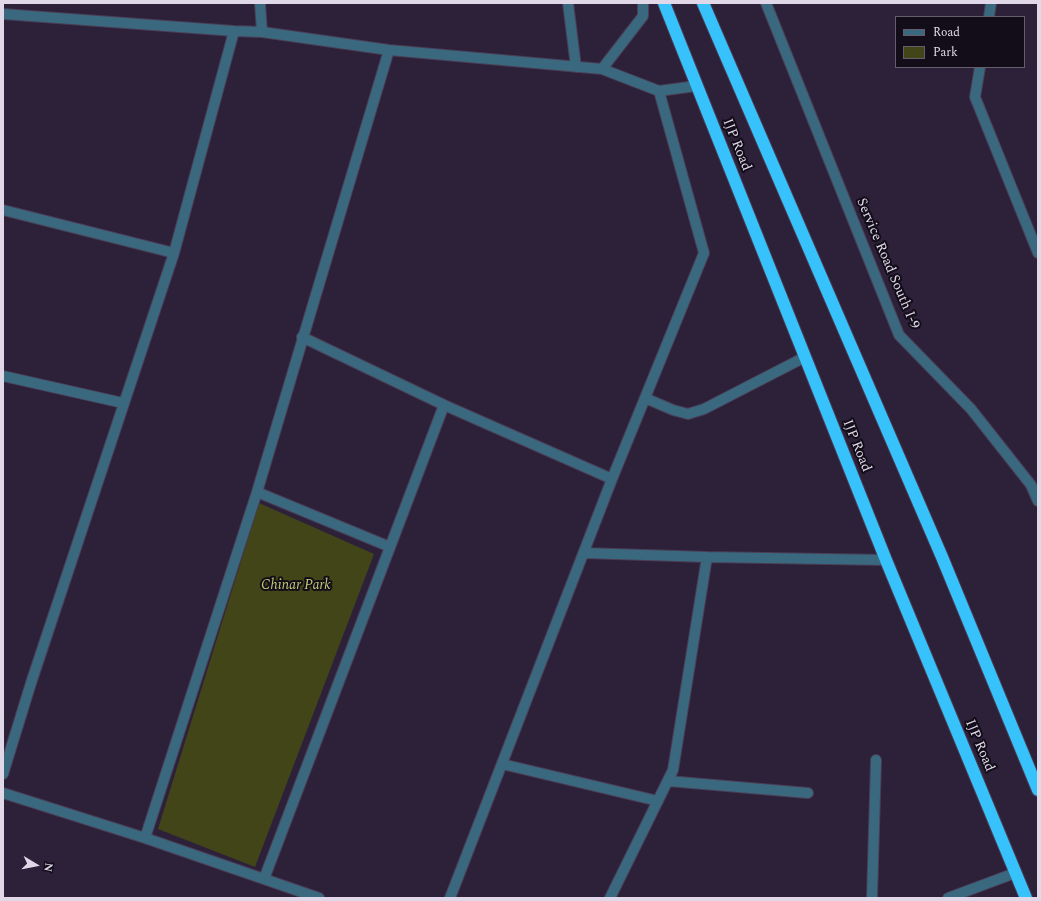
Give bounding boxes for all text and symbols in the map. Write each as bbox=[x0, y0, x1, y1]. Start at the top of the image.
legend bbox=[895, 16, 1025, 68]
text: Road bbox=[933, 23, 960, 42]
text: Park bbox=[933, 43, 958, 62]
street label: IJP Road bbox=[718, 116, 754, 174]
street label: Service Road South I-9 bbox=[852, 196, 922, 332]
street label: IJP Road bbox=[838, 417, 874, 475]
park label: Chinar Park bbox=[261, 578, 331, 594]
street label: IJP Road bbox=[961, 718, 997, 774]
north arrow bbox=[16, 845, 56, 885]
text: N bbox=[39, 861, 57, 873]

